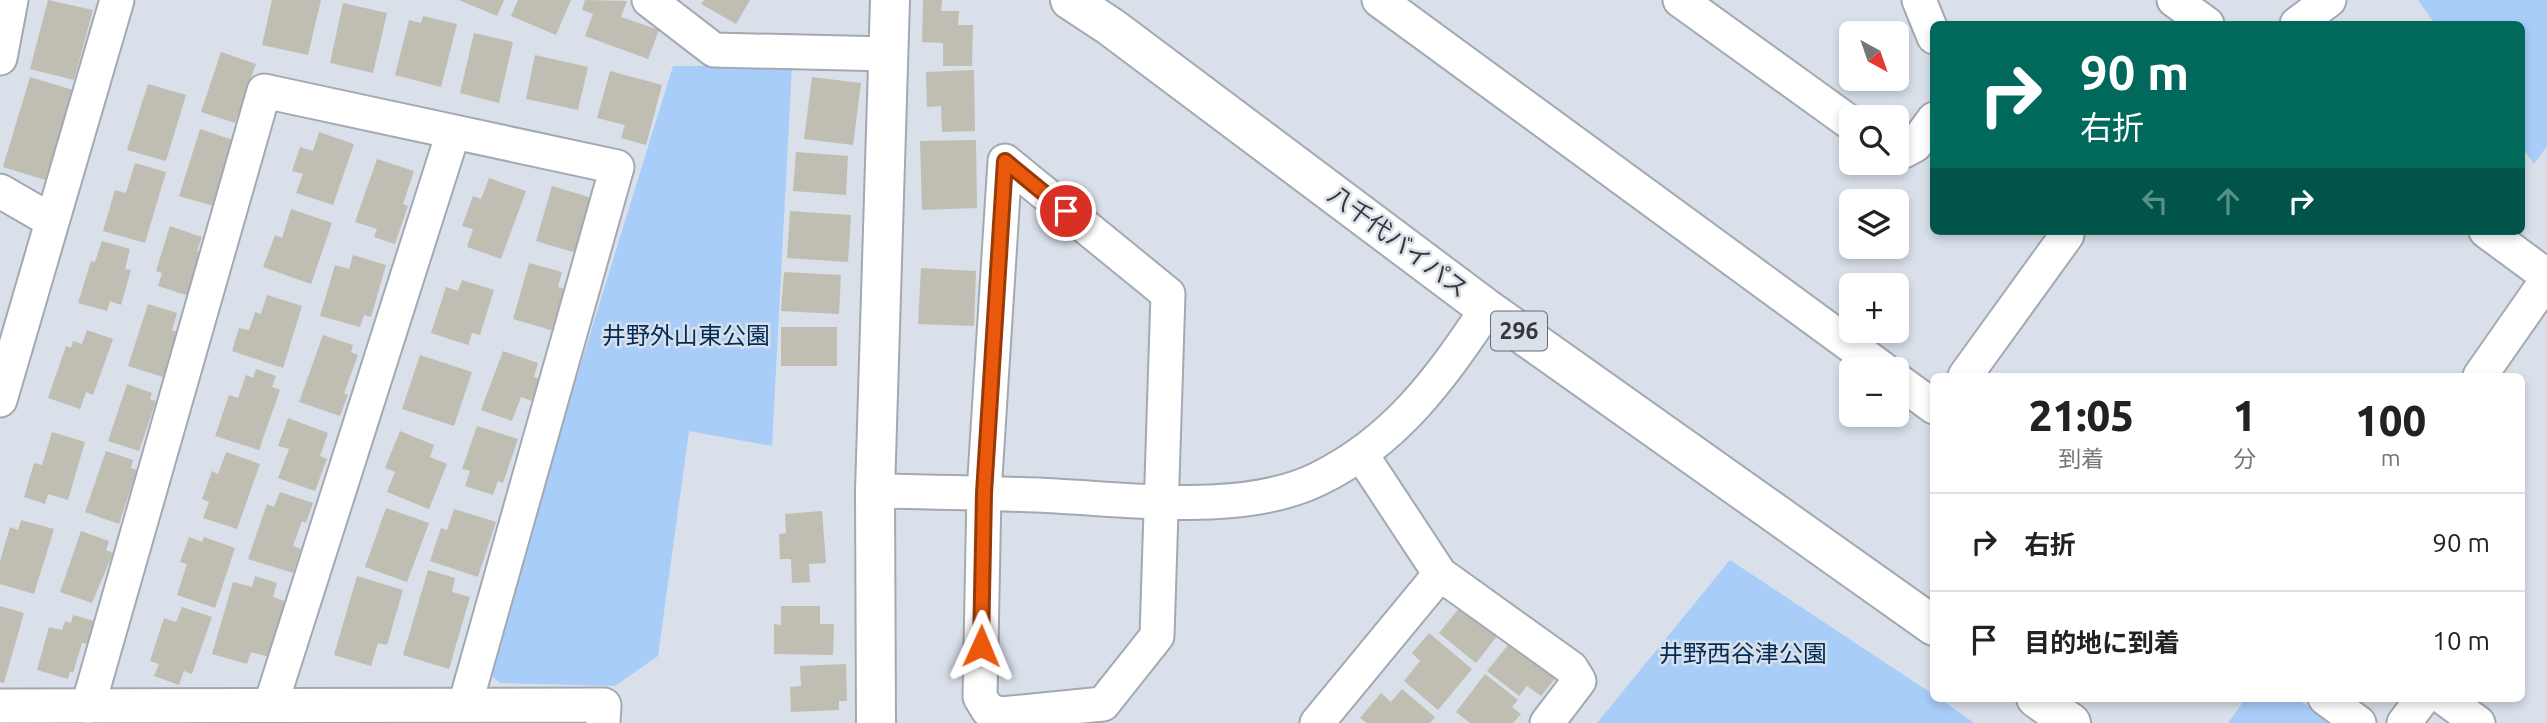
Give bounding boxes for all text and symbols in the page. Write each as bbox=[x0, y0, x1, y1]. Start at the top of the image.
north arrow bbox=[1839, 21, 1909, 91]
map controls bbox=[1839, 21, 1909, 427]
text: 90 m bbox=[2080, 44, 2189, 99]
icon: right bbox=[1965, 49, 2056, 140]
button: search bbox=[1839, 105, 1909, 175]
text: 右折 bbox=[2080, 109, 2144, 145]
street label: 八千代バイパス bbox=[1323, 180, 1473, 303]
pin bbox=[1036, 181, 1096, 241]
icon: left bbox=[2136, 182, 2174, 220]
icon: ahead bbox=[2209, 182, 2247, 220]
icon: right bbox=[2282, 182, 2320, 220]
button: layers bbox=[1839, 189, 1909, 259]
icon: arrive bbox=[1047, 192, 1085, 230]
button: + bbox=[1839, 273, 1909, 343]
road number: 296 bbox=[1491, 312, 1547, 350]
park label: 井野外山東公園 bbox=[602, 322, 770, 349]
button: − bbox=[1839, 357, 1909, 427]
text: 21:05 bbox=[2029, 392, 2134, 439]
text: 1 bbox=[2233, 392, 2256, 439]
text: 100 bbox=[2355, 397, 2426, 444]
text: m bbox=[2381, 445, 2401, 470]
text: 到着 bbox=[2058, 446, 2104, 471]
text: 分 bbox=[2233, 446, 2256, 471]
icon: right bbox=[1965, 523, 2003, 561]
text: 90 m bbox=[2432, 528, 2490, 557]
text: 右折 bbox=[2024, 530, 2076, 559]
position arrow bbox=[944, 609, 1018, 683]
icon: arrive bbox=[1965, 621, 2003, 659]
text: 10 m bbox=[2432, 626, 2490, 655]
text: 目的地に到着 bbox=[2024, 628, 2180, 657]
park label: 井野西谷津公園 bbox=[1659, 640, 1827, 667]

